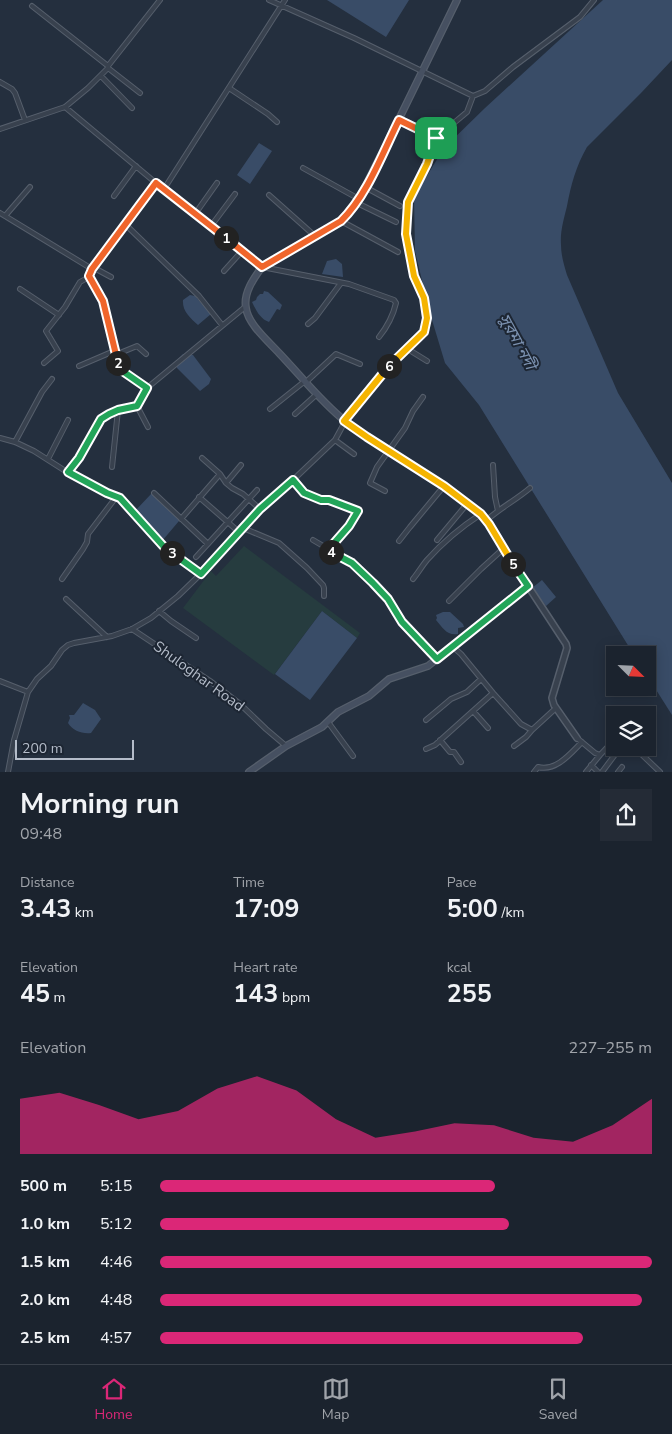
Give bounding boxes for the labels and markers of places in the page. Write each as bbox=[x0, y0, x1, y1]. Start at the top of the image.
pin bbox=[415, 117, 457, 159]
pin: 1 bbox=[214, 226, 238, 250]
pin: 2 bbox=[106, 350, 130, 376]
pin: 6 bbox=[376, 354, 402, 378]
pin: 3 bbox=[160, 540, 184, 566]
pin: 4 bbox=[318, 540, 344, 564]
pin: 5 bbox=[500, 552, 526, 576]

